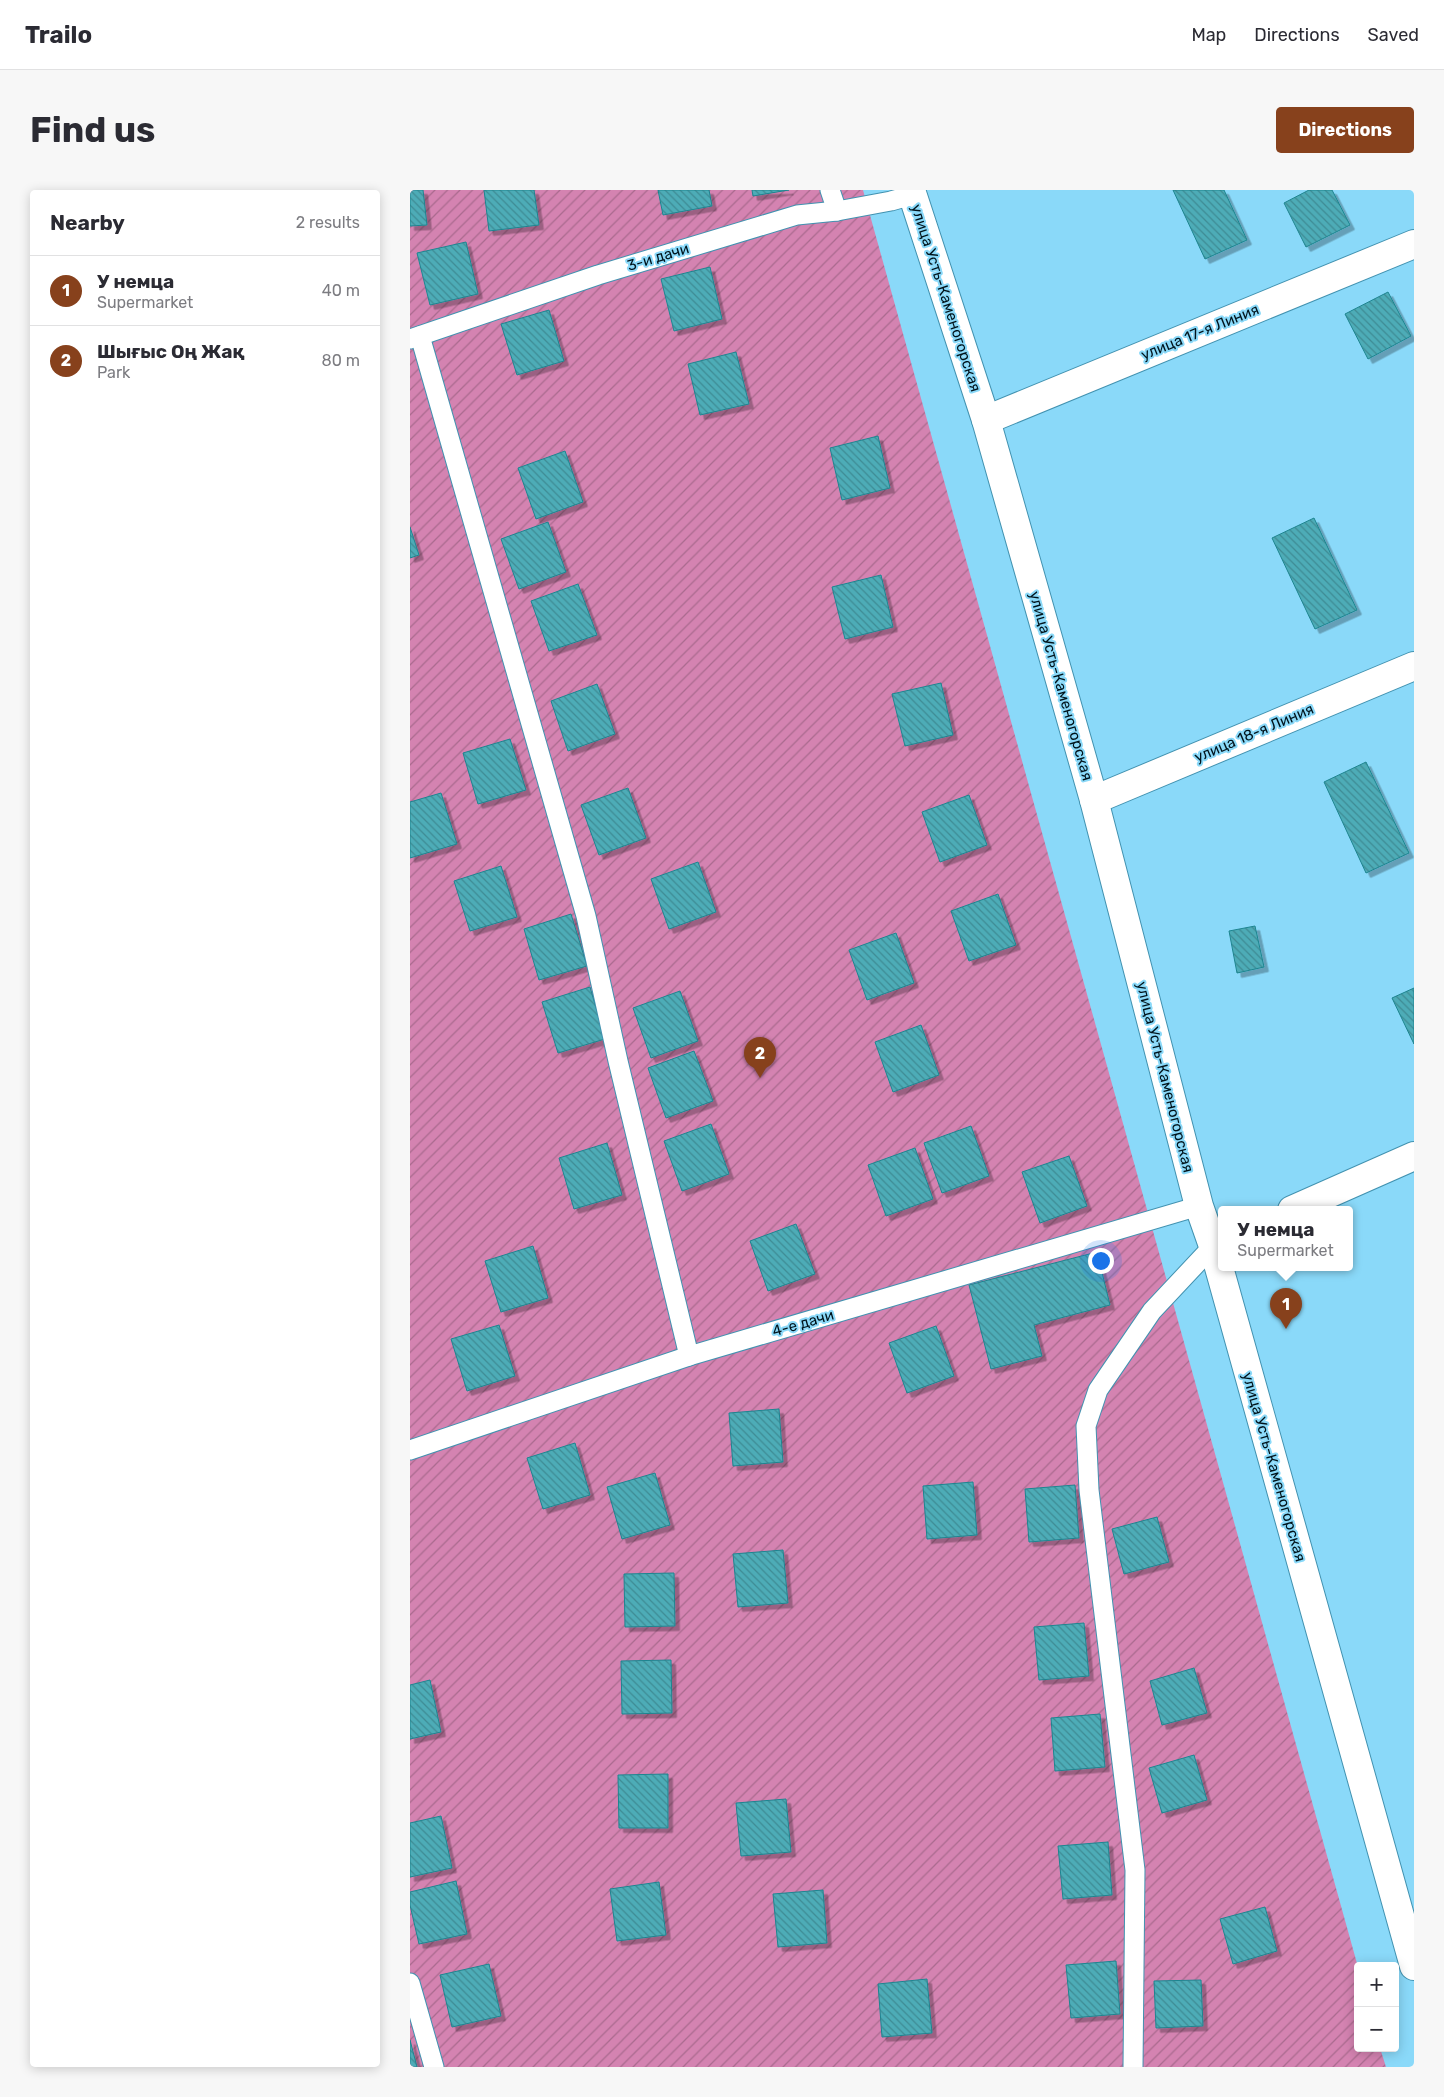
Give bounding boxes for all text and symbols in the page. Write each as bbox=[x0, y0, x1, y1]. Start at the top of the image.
text: Trailo bbox=[25, 21, 92, 49]
text: Map bbox=[1191, 24, 1226, 46]
text: Directions bbox=[1254, 24, 1340, 46]
text: Saved bbox=[1368, 24, 1419, 46]
button: Directions bbox=[1276, 107, 1414, 153]
text: Find us bbox=[30, 109, 155, 151]
street label: улица Усть-Каменогорская bbox=[907, 202, 985, 394]
text: Nearby bbox=[50, 210, 125, 235]
text: 2 results bbox=[296, 213, 360, 232]
street label: 3-и дачи bbox=[625, 239, 691, 275]
text: У немца bbox=[97, 270, 174, 293]
text: 1 bbox=[62, 281, 70, 300]
text: 40 m bbox=[322, 281, 360, 300]
text: Supermarket bbox=[97, 293, 193, 312]
street label: улица 17-я Линия bbox=[1138, 300, 1262, 364]
text: Шығыс Оң Жақ bbox=[97, 340, 245, 363]
text: 2 bbox=[61, 351, 71, 370]
text: 80 m bbox=[322, 351, 360, 370]
text: Park bbox=[97, 363, 130, 382]
street label: улица Усть-Каменогорская bbox=[1025, 589, 1097, 783]
street label: улица 18-я Линия bbox=[1192, 700, 1316, 766]
street label: улица Усть-Каменогорская bbox=[1133, 980, 1197, 1174]
pin: 2 bbox=[744, 1037, 776, 1078]
popup bbox=[1218, 1206, 1353, 1271]
text: У немца bbox=[1237, 1218, 1315, 1241]
text: Supermarket bbox=[1237, 1241, 1334, 1260]
your location bbox=[1088, 1248, 1114, 1274]
pin: 1 bbox=[1270, 1288, 1302, 1329]
street label: 4-е дачи bbox=[770, 1306, 836, 1340]
street label: улица Усть-Каменогорская bbox=[1238, 1370, 1310, 1564]
map controls bbox=[1354, 1962, 1399, 2052]
button: + bbox=[1354, 1962, 1399, 2007]
button: − bbox=[1354, 2007, 1399, 2052]

